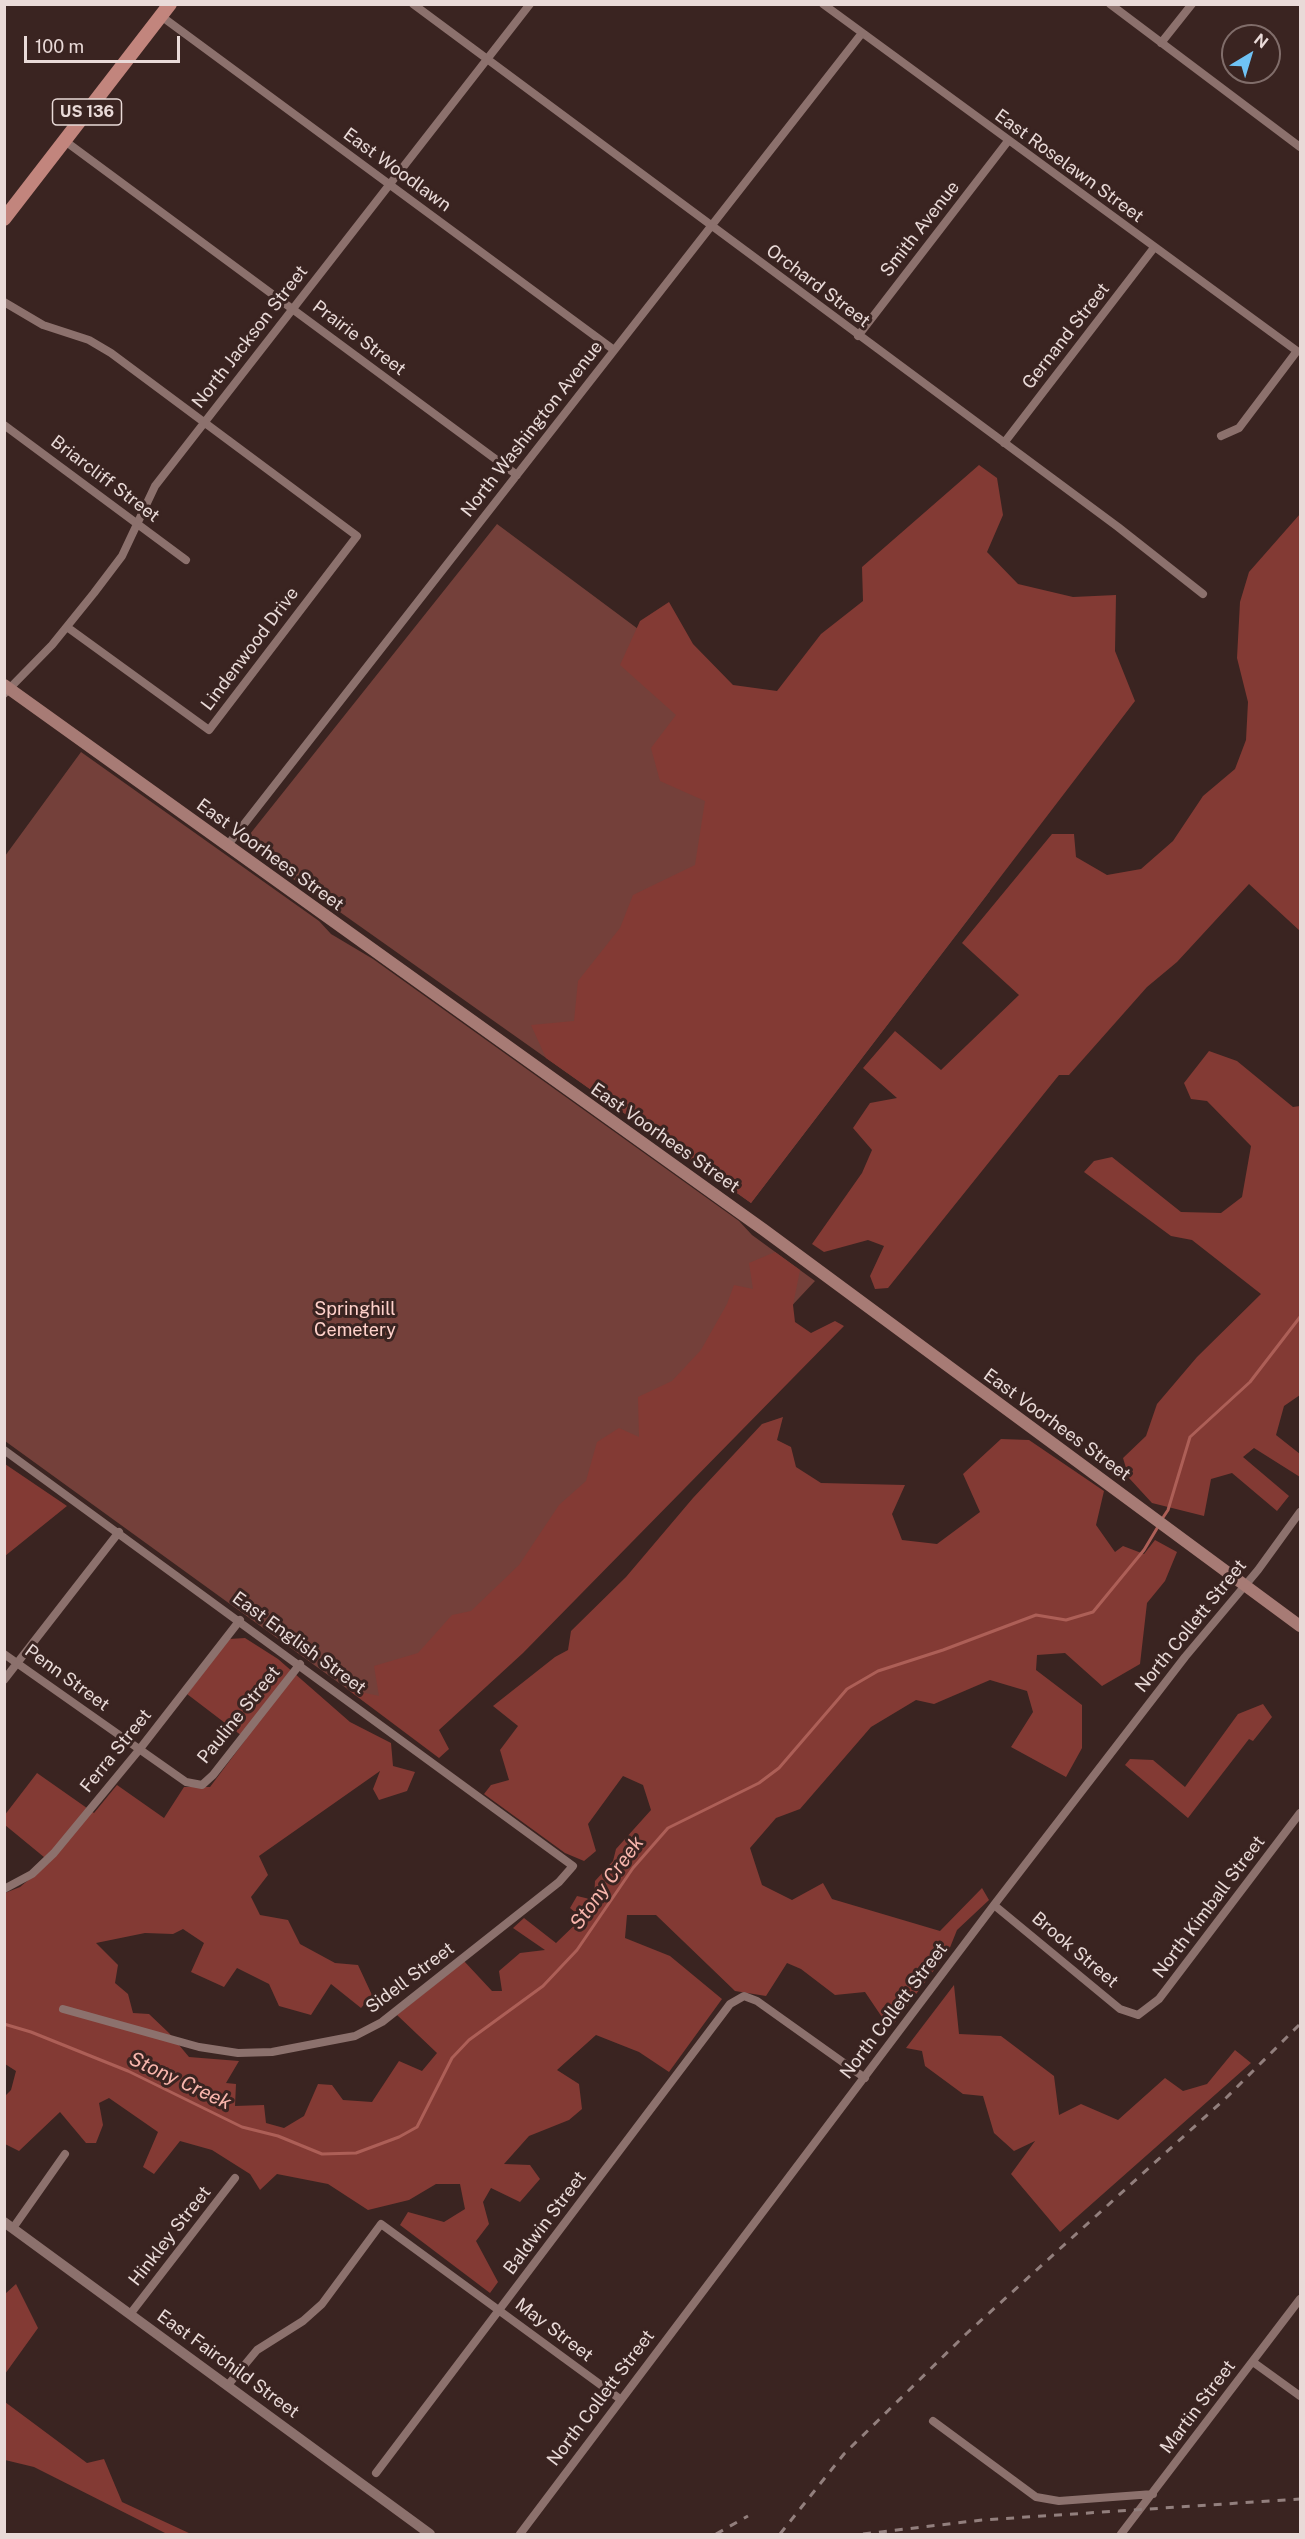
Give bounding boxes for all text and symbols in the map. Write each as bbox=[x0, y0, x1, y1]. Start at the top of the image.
scale bar bbox=[27, 24, 183, 62]
north arrow bbox=[1221, 24, 1281, 84]
text: N bbox=[1250, 30, 1272, 52]
text: 100 m bbox=[35, 36, 84, 57]
road number: US 136 bbox=[52, 99, 122, 125]
street label: East Roselawn Street bbox=[990, 105, 1148, 227]
street label: East Woodlawn bbox=[339, 124, 455, 216]
street label: Smith Avenue bbox=[876, 177, 964, 281]
street label: Orchard Street bbox=[762, 240, 874, 332]
street label: North Jackson Street bbox=[188, 261, 312, 413]
street label: Gernand Street bbox=[1018, 279, 1114, 393]
street label: Prairie Street bbox=[308, 296, 410, 380]
street label: North Washington Avenue bbox=[456, 337, 608, 521]
street label: Briarcliff Street bbox=[46, 431, 164, 527]
street label: Lindenwood Drive bbox=[197, 583, 303, 715]
street label: East Voorhees Street bbox=[192, 794, 348, 916]
street label: East Voorhees Street bbox=[586, 1078, 744, 1198]
park label: Springhill Cemetery bbox=[314, 1298, 396, 1340]
street label: East Voorhees Street bbox=[979, 1364, 1135, 1486]
street label: North Collett Street bbox=[1131, 1555, 1251, 1697]
street label: East English Street bbox=[228, 1587, 370, 1699]
street label: Penn Street bbox=[21, 1640, 113, 1716]
street label: Pauline Street bbox=[193, 1662, 285, 1768]
street label: Ferra Street bbox=[76, 1705, 156, 1797]
water label: Stony Creek bbox=[565, 1831, 649, 1935]
street label: North Kimball Street bbox=[1148, 1832, 1270, 1982]
street label: Brook Street bbox=[1027, 1908, 1123, 1992]
street label: Sidell Street bbox=[362, 1938, 458, 2018]
street label: North Collett Street bbox=[836, 1939, 952, 2083]
water label: Stony Creek bbox=[125, 2047, 235, 2115]
street label: Baldwin Street bbox=[499, 2167, 591, 2279]
street label: Hinkley Street bbox=[124, 2182, 216, 2290]
street label: May Street bbox=[511, 2294, 597, 2366]
street label: East Fairchild Street bbox=[153, 2305, 303, 2423]
street label: North Collett Street bbox=[543, 2326, 659, 2470]
street label: Martin Street bbox=[1156, 2356, 1240, 2458]

